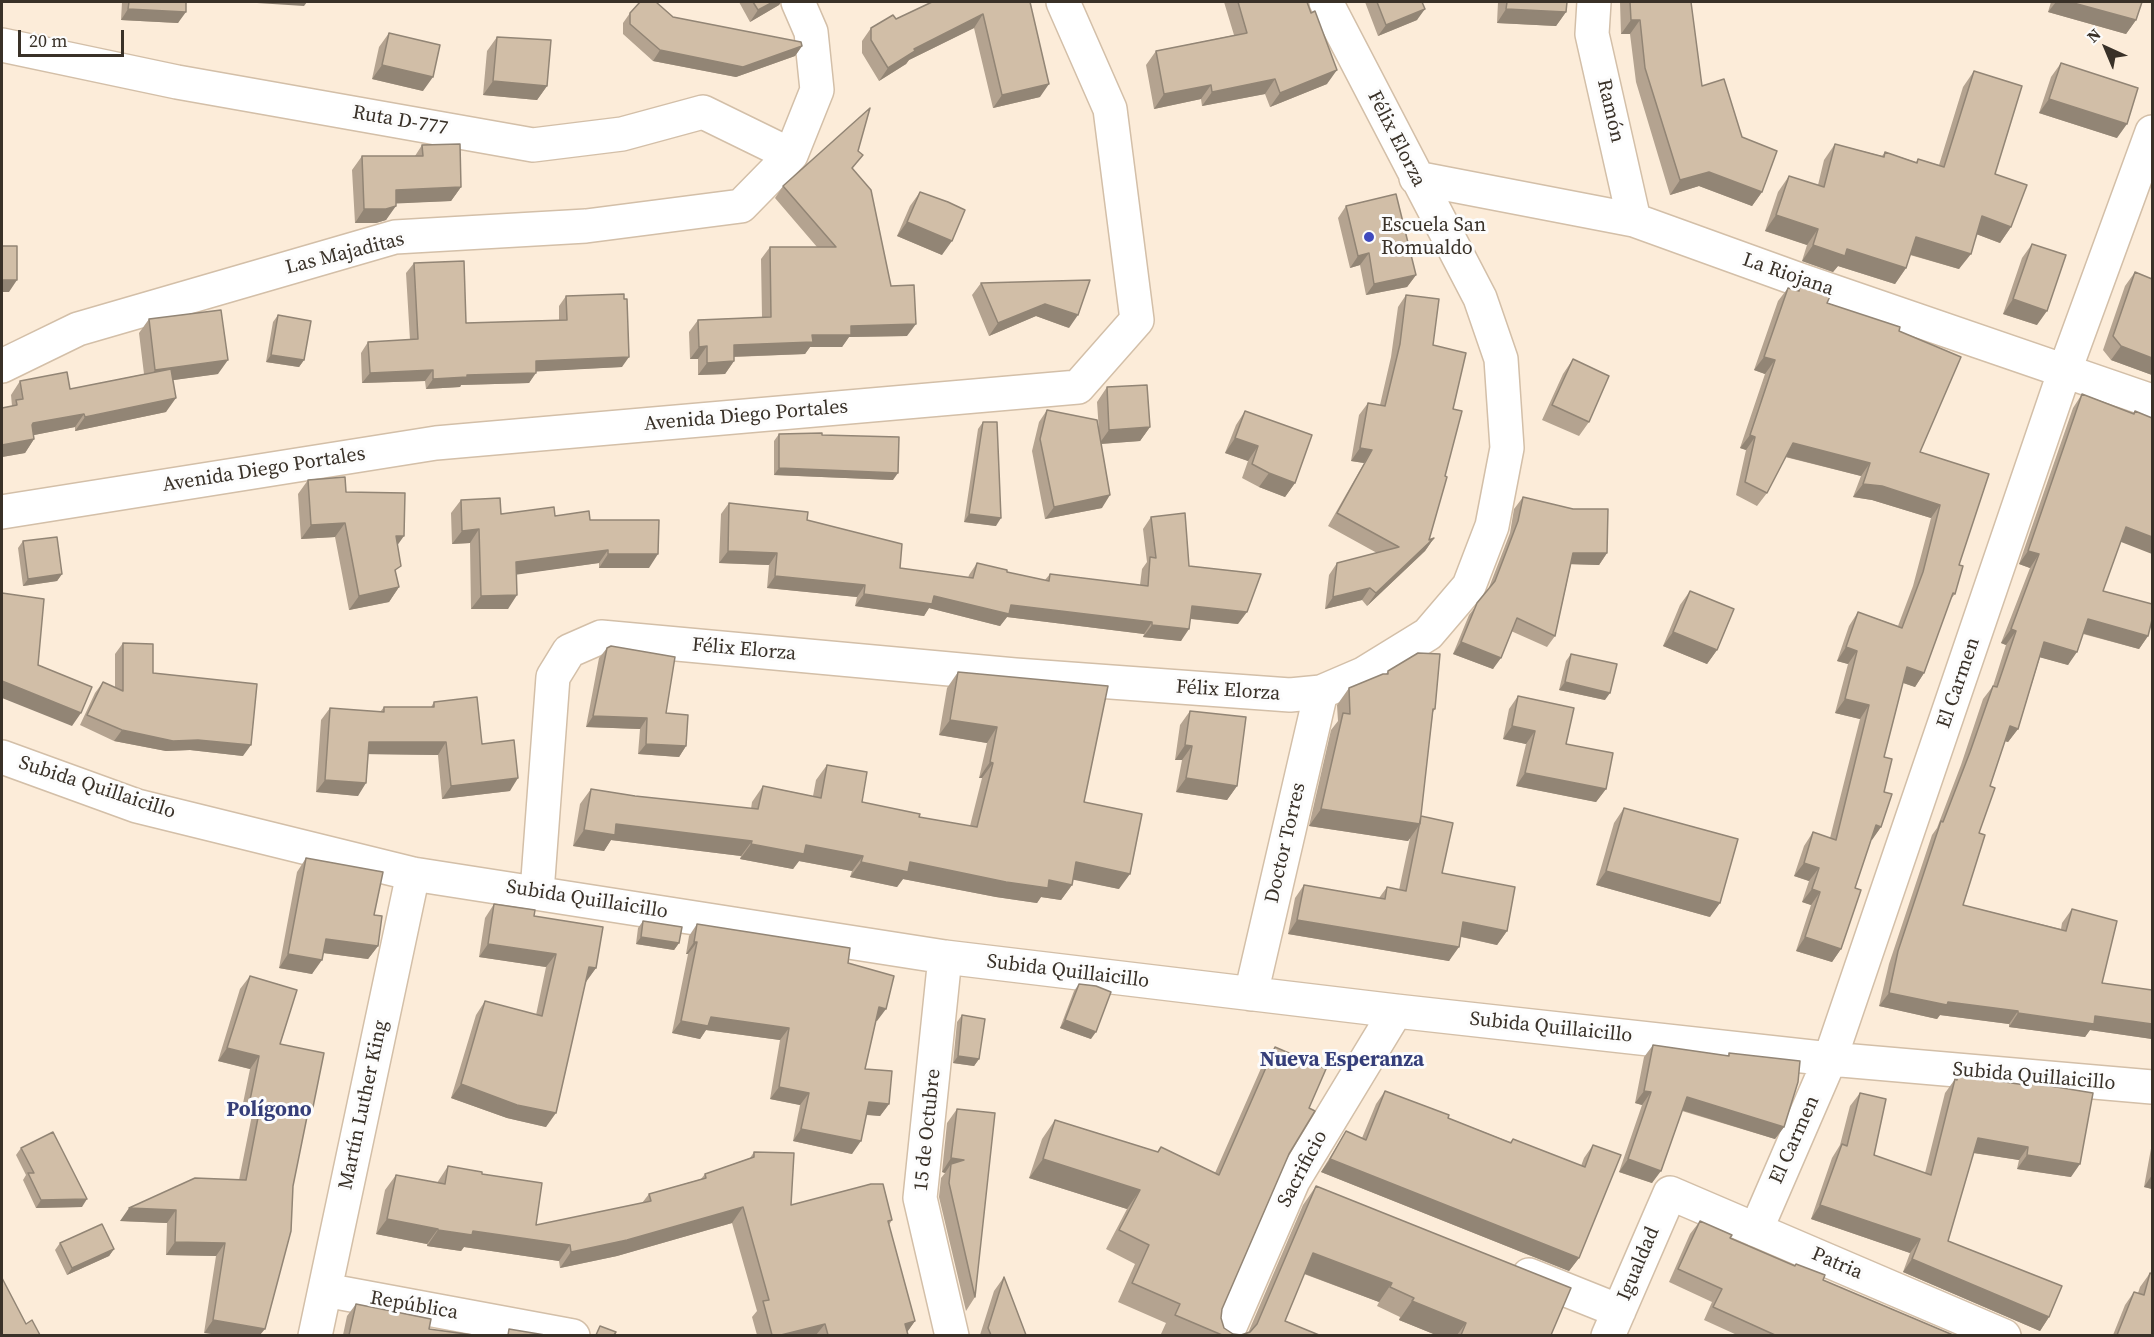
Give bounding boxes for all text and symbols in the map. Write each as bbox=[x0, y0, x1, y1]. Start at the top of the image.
scale bar bbox=[21, 18, 128, 56]
north arrow bbox=[2076, 18, 2136, 78]
text: N bbox=[2082, 23, 2105, 47]
text: 20 m bbox=[29, 28, 67, 53]
street label: Ramón bbox=[1591, 77, 1629, 145]
street label: Félix Elorza bbox=[1362, 87, 1430, 191]
street label: Ruta D-777 bbox=[351, 101, 449, 141]
place label: Escuela San Romualdo bbox=[1381, 214, 1486, 261]
street label: Las Majaditas bbox=[283, 228, 407, 280]
marker: Escuela San Romualdo bbox=[1362, 230, 1376, 244]
street label: La Riojana bbox=[1739, 248, 1837, 302]
street label: Avenida Diego Portales bbox=[643, 395, 849, 437]
street label: Avenida Diego Portales bbox=[161, 442, 367, 498]
street label: Félix Elorza bbox=[691, 633, 797, 667]
street label: El Carmen bbox=[1932, 635, 1986, 731]
street label: Félix Elorza bbox=[1175, 675, 1281, 707]
street label: Subida Quillaicillo bbox=[16, 751, 178, 825]
street label: Doctor Torres bbox=[1260, 780, 1312, 906]
street label: Subida Quillaicillo bbox=[504, 875, 670, 925]
street label: Subida Quillaicillo bbox=[985, 950, 1151, 994]
street label: Subida Quillaicillo bbox=[1468, 1008, 1634, 1048]
street label: Martín Luther King bbox=[334, 1018, 394, 1192]
district label: Nueva Esperanza bbox=[1260, 1048, 1424, 1074]
street label: Subida Quillaicillo bbox=[1952, 1058, 2116, 1096]
street label: 15 de Octubre bbox=[910, 1068, 946, 1192]
street label: El Carmen bbox=[1765, 1092, 1825, 1188]
district label: Polígono bbox=[226, 1098, 312, 1124]
street label: Sacrificio bbox=[1273, 1127, 1333, 1211]
street label: Igualdad bbox=[1613, 1223, 1665, 1305]
street label: Patria bbox=[1808, 1243, 1866, 1285]
street label: República bbox=[368, 1286, 460, 1326]

